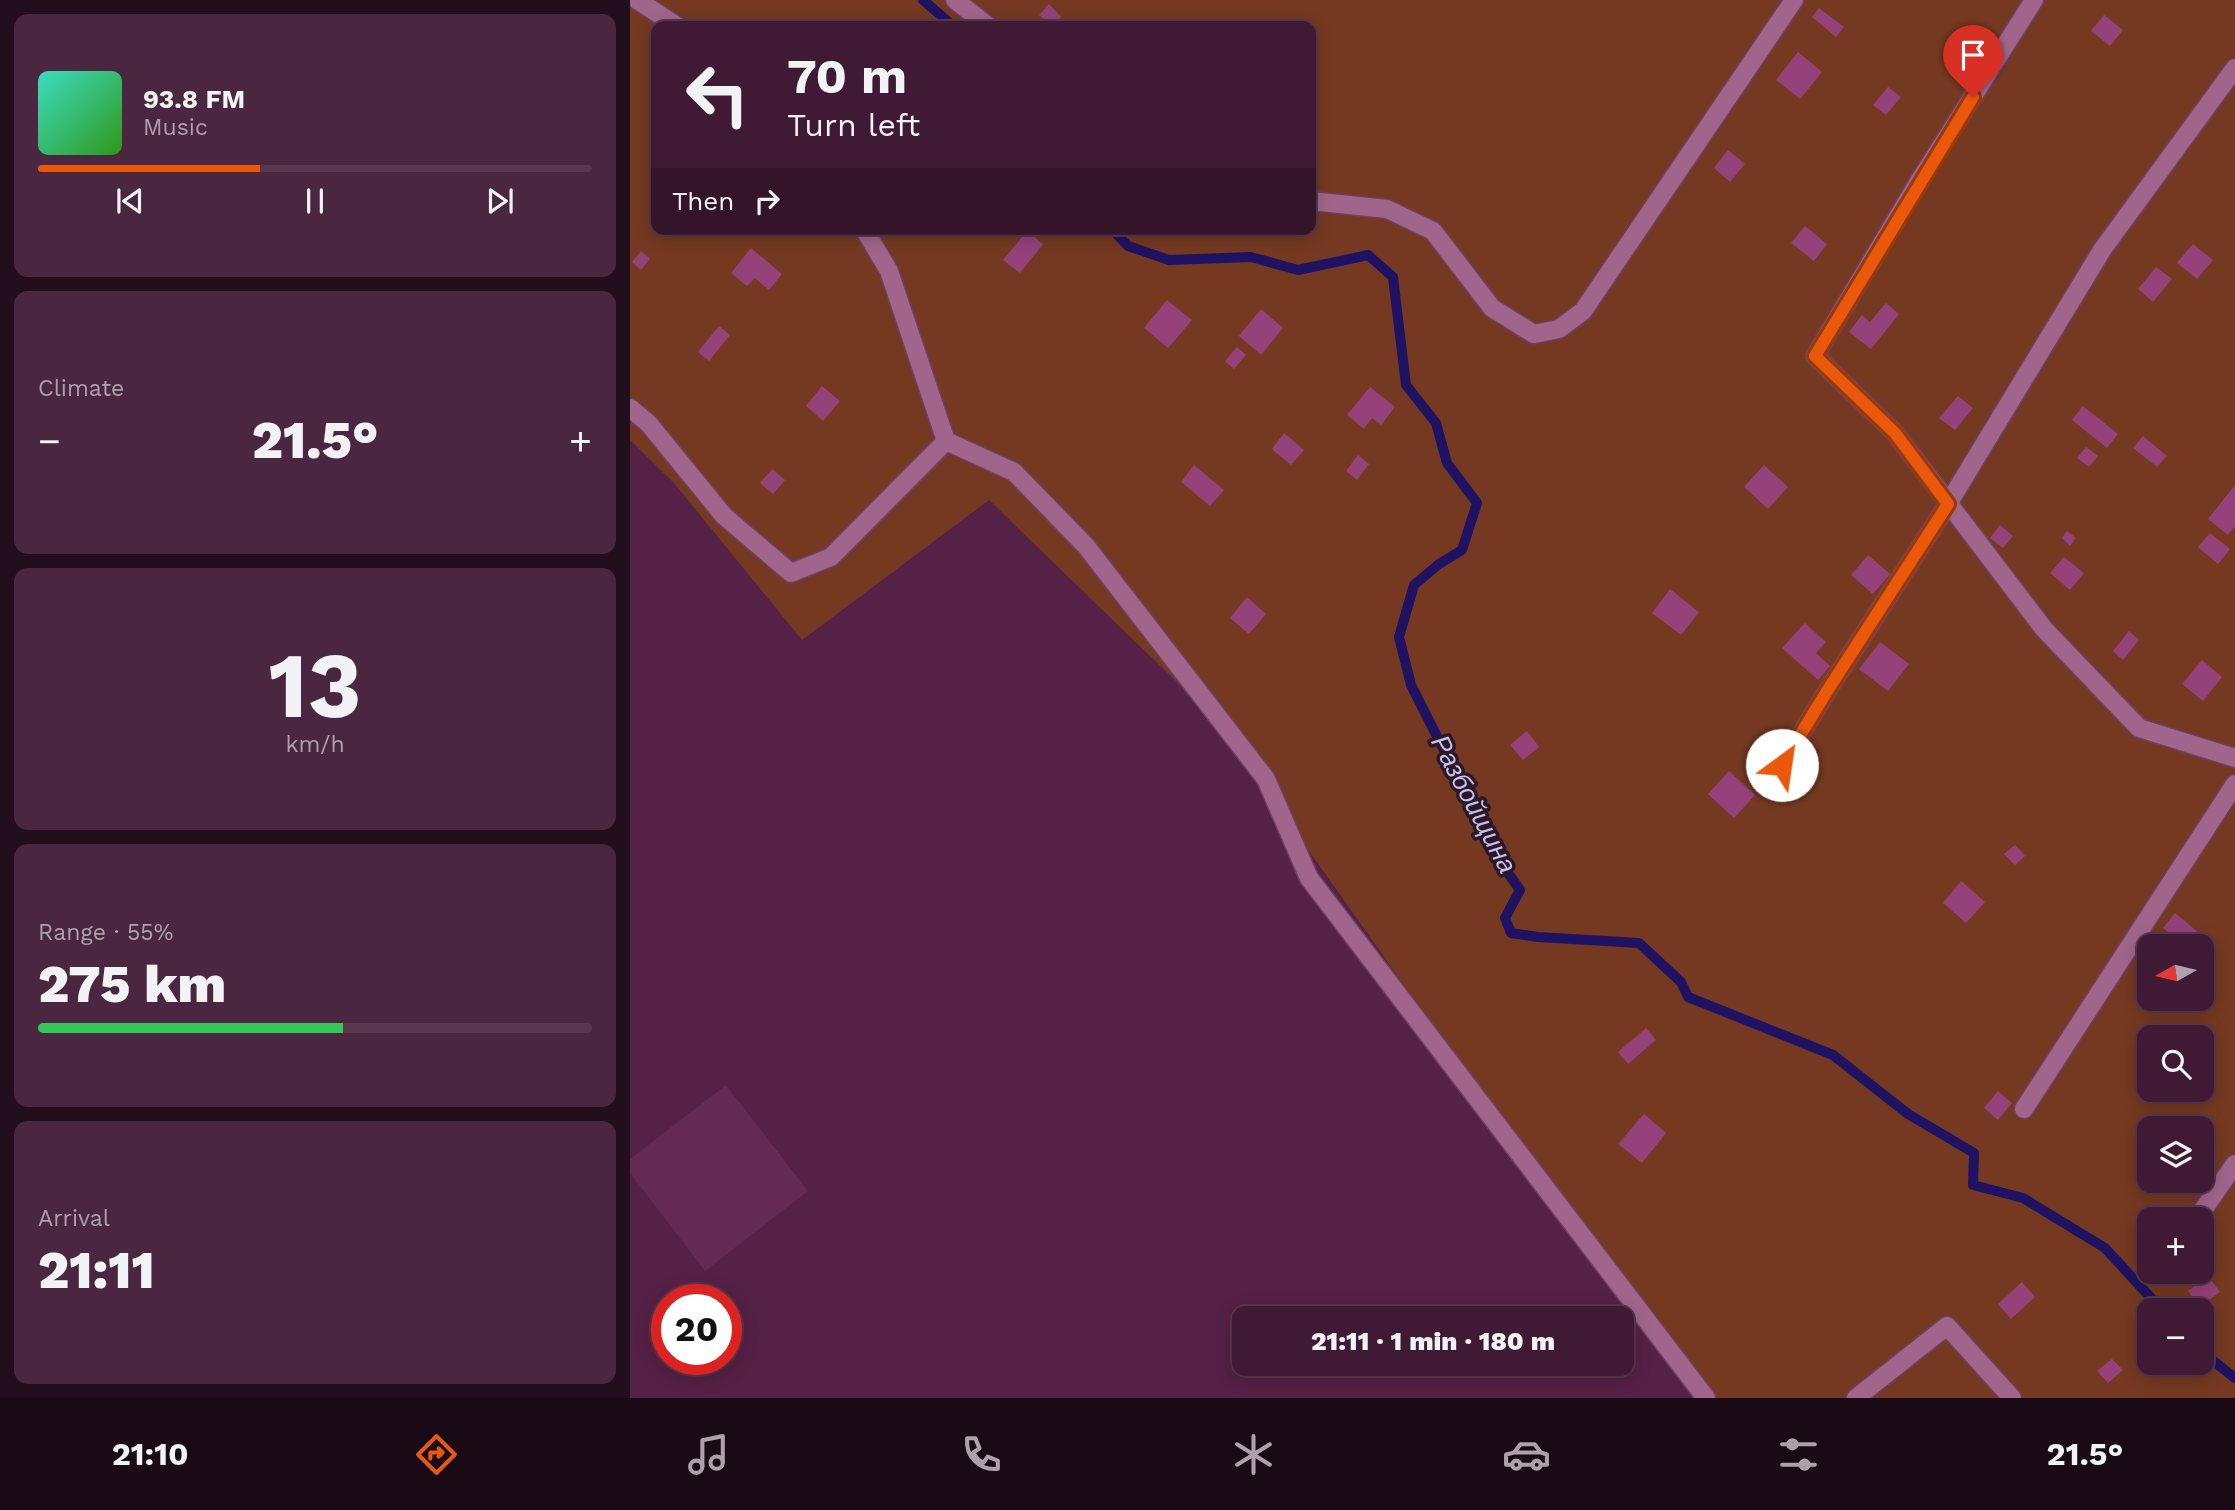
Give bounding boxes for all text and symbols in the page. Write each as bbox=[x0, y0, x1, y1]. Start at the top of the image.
pin bbox=[1943, 25, 2003, 97]
icon: arrive bbox=[1954, 36, 1992, 74]
text: 70 m bbox=[787, 47, 907, 105]
icon: left bbox=[672, 49, 763, 140]
text: 93.8 FM bbox=[143, 84, 245, 114]
text: Turn left bbox=[787, 106, 920, 144]
text: Music bbox=[143, 114, 208, 141]
icon: previous bbox=[111, 182, 149, 220]
icon: pause bbox=[296, 182, 334, 220]
icon: next bbox=[481, 182, 519, 220]
icon: right bbox=[748, 182, 786, 220]
text: Then bbox=[672, 186, 734, 216]
text: Climate bbox=[38, 375, 124, 402]
text: 21.5° bbox=[252, 410, 378, 471]
text: − bbox=[38, 419, 61, 463]
text: + bbox=[569, 419, 592, 463]
text: 13 bbox=[268, 632, 362, 739]
position arrow bbox=[1745, 728, 1819, 802]
water label: Разбойщина bbox=[1425, 730, 1523, 878]
text: km/h bbox=[285, 731, 345, 758]
text: Range · 55% bbox=[38, 919, 173, 946]
north arrow bbox=[2137, 934, 2214, 1012]
map controls bbox=[2137, 934, 2214, 1375]
text: 275 km bbox=[38, 954, 226, 1015]
button: search bbox=[2137, 1025, 2214, 1102]
button: layers bbox=[2137, 1116, 2214, 1193]
text: Arrival bbox=[38, 1205, 110, 1232]
button: + bbox=[2137, 1207, 2214, 1284]
text: 21:11 bbox=[38, 1240, 155, 1301]
speed limit sign: 20 bbox=[651, 1284, 742, 1375]
button: − bbox=[2137, 1298, 2214, 1375]
text: 21:11 · 1 min · 180 m bbox=[1311, 1326, 1555, 1356]
icon: directions bbox=[412, 1430, 461, 1479]
icon: music bbox=[684, 1430, 733, 1479]
icon: phone bbox=[957, 1430, 1006, 1479]
icon: climate bbox=[1229, 1430, 1278, 1479]
icon: car bbox=[1502, 1430, 1551, 1479]
icon: filters bbox=[1774, 1430, 1823, 1479]
text: 21:10 bbox=[112, 1435, 189, 1473]
text: 21.5° bbox=[2047, 1435, 2123, 1473]

